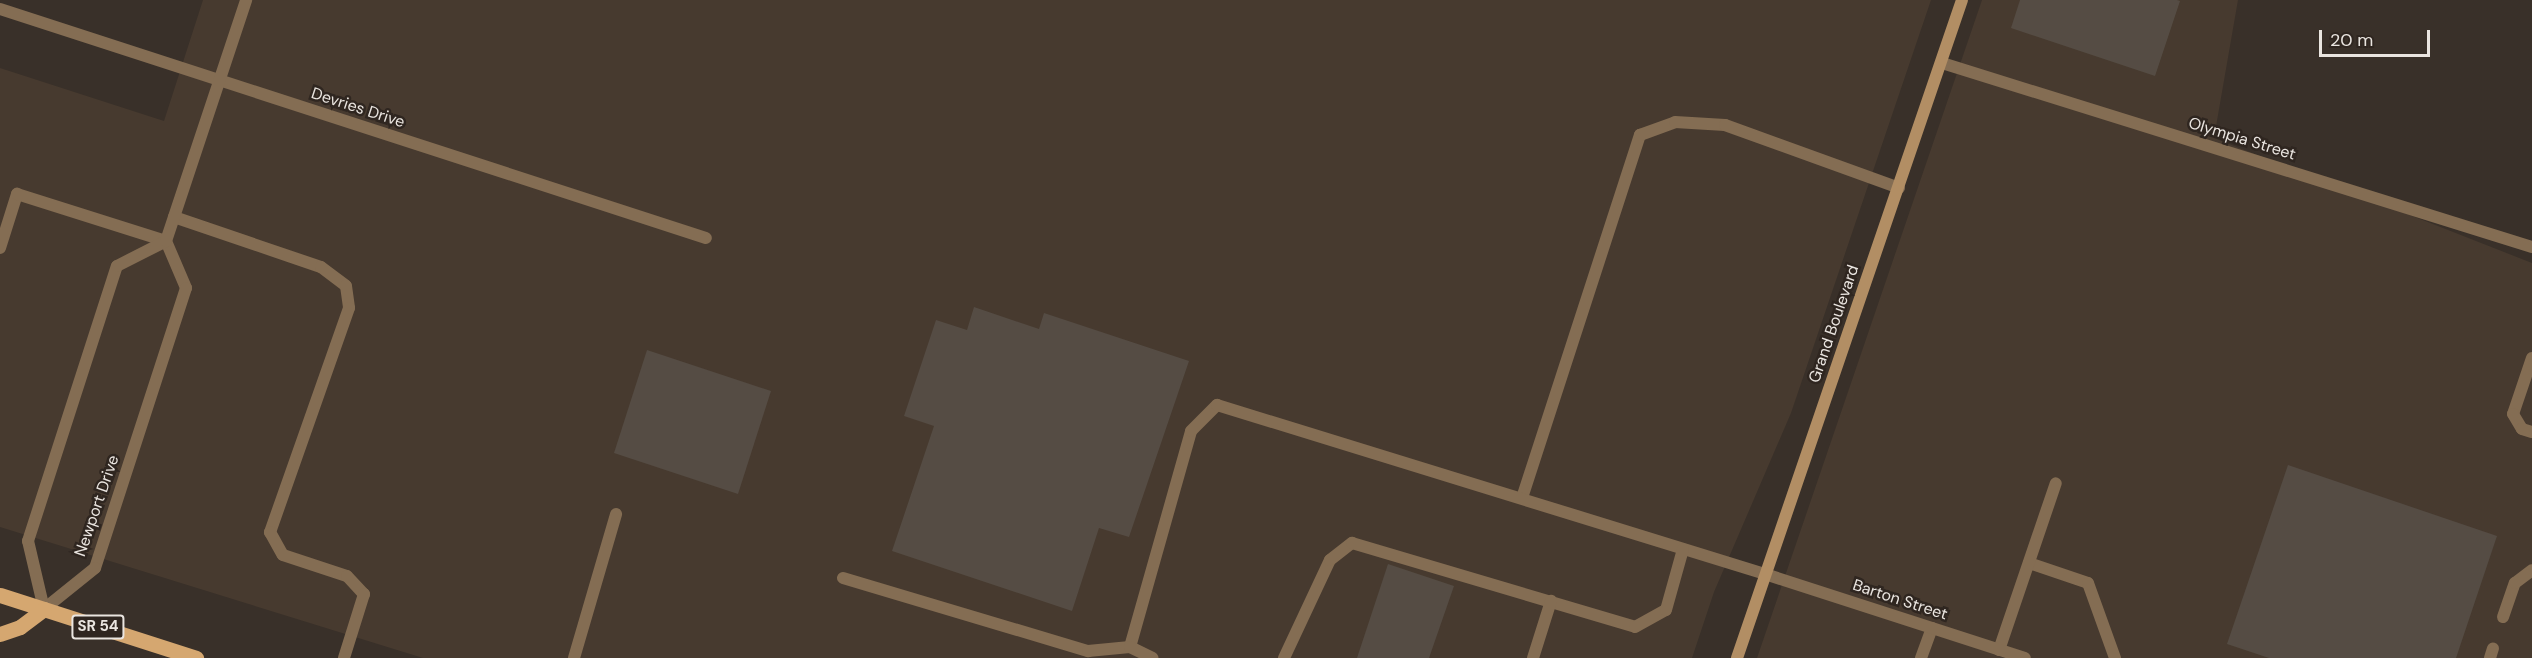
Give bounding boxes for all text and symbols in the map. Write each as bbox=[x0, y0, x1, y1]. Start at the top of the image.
scale bar bbox=[2322, 18, 2433, 56]
text: 20 m bbox=[2330, 28, 2373, 52]
street label: Devries Drive bbox=[309, 84, 407, 132]
street label: Olympia Street bbox=[2186, 114, 2298, 164]
street label: Grand Boulevard bbox=[1805, 263, 1863, 385]
street label: Newport Drive bbox=[71, 453, 123, 559]
street label: Barton Street bbox=[1850, 576, 1950, 624]
road number: SR 54 bbox=[71, 615, 125, 639]

